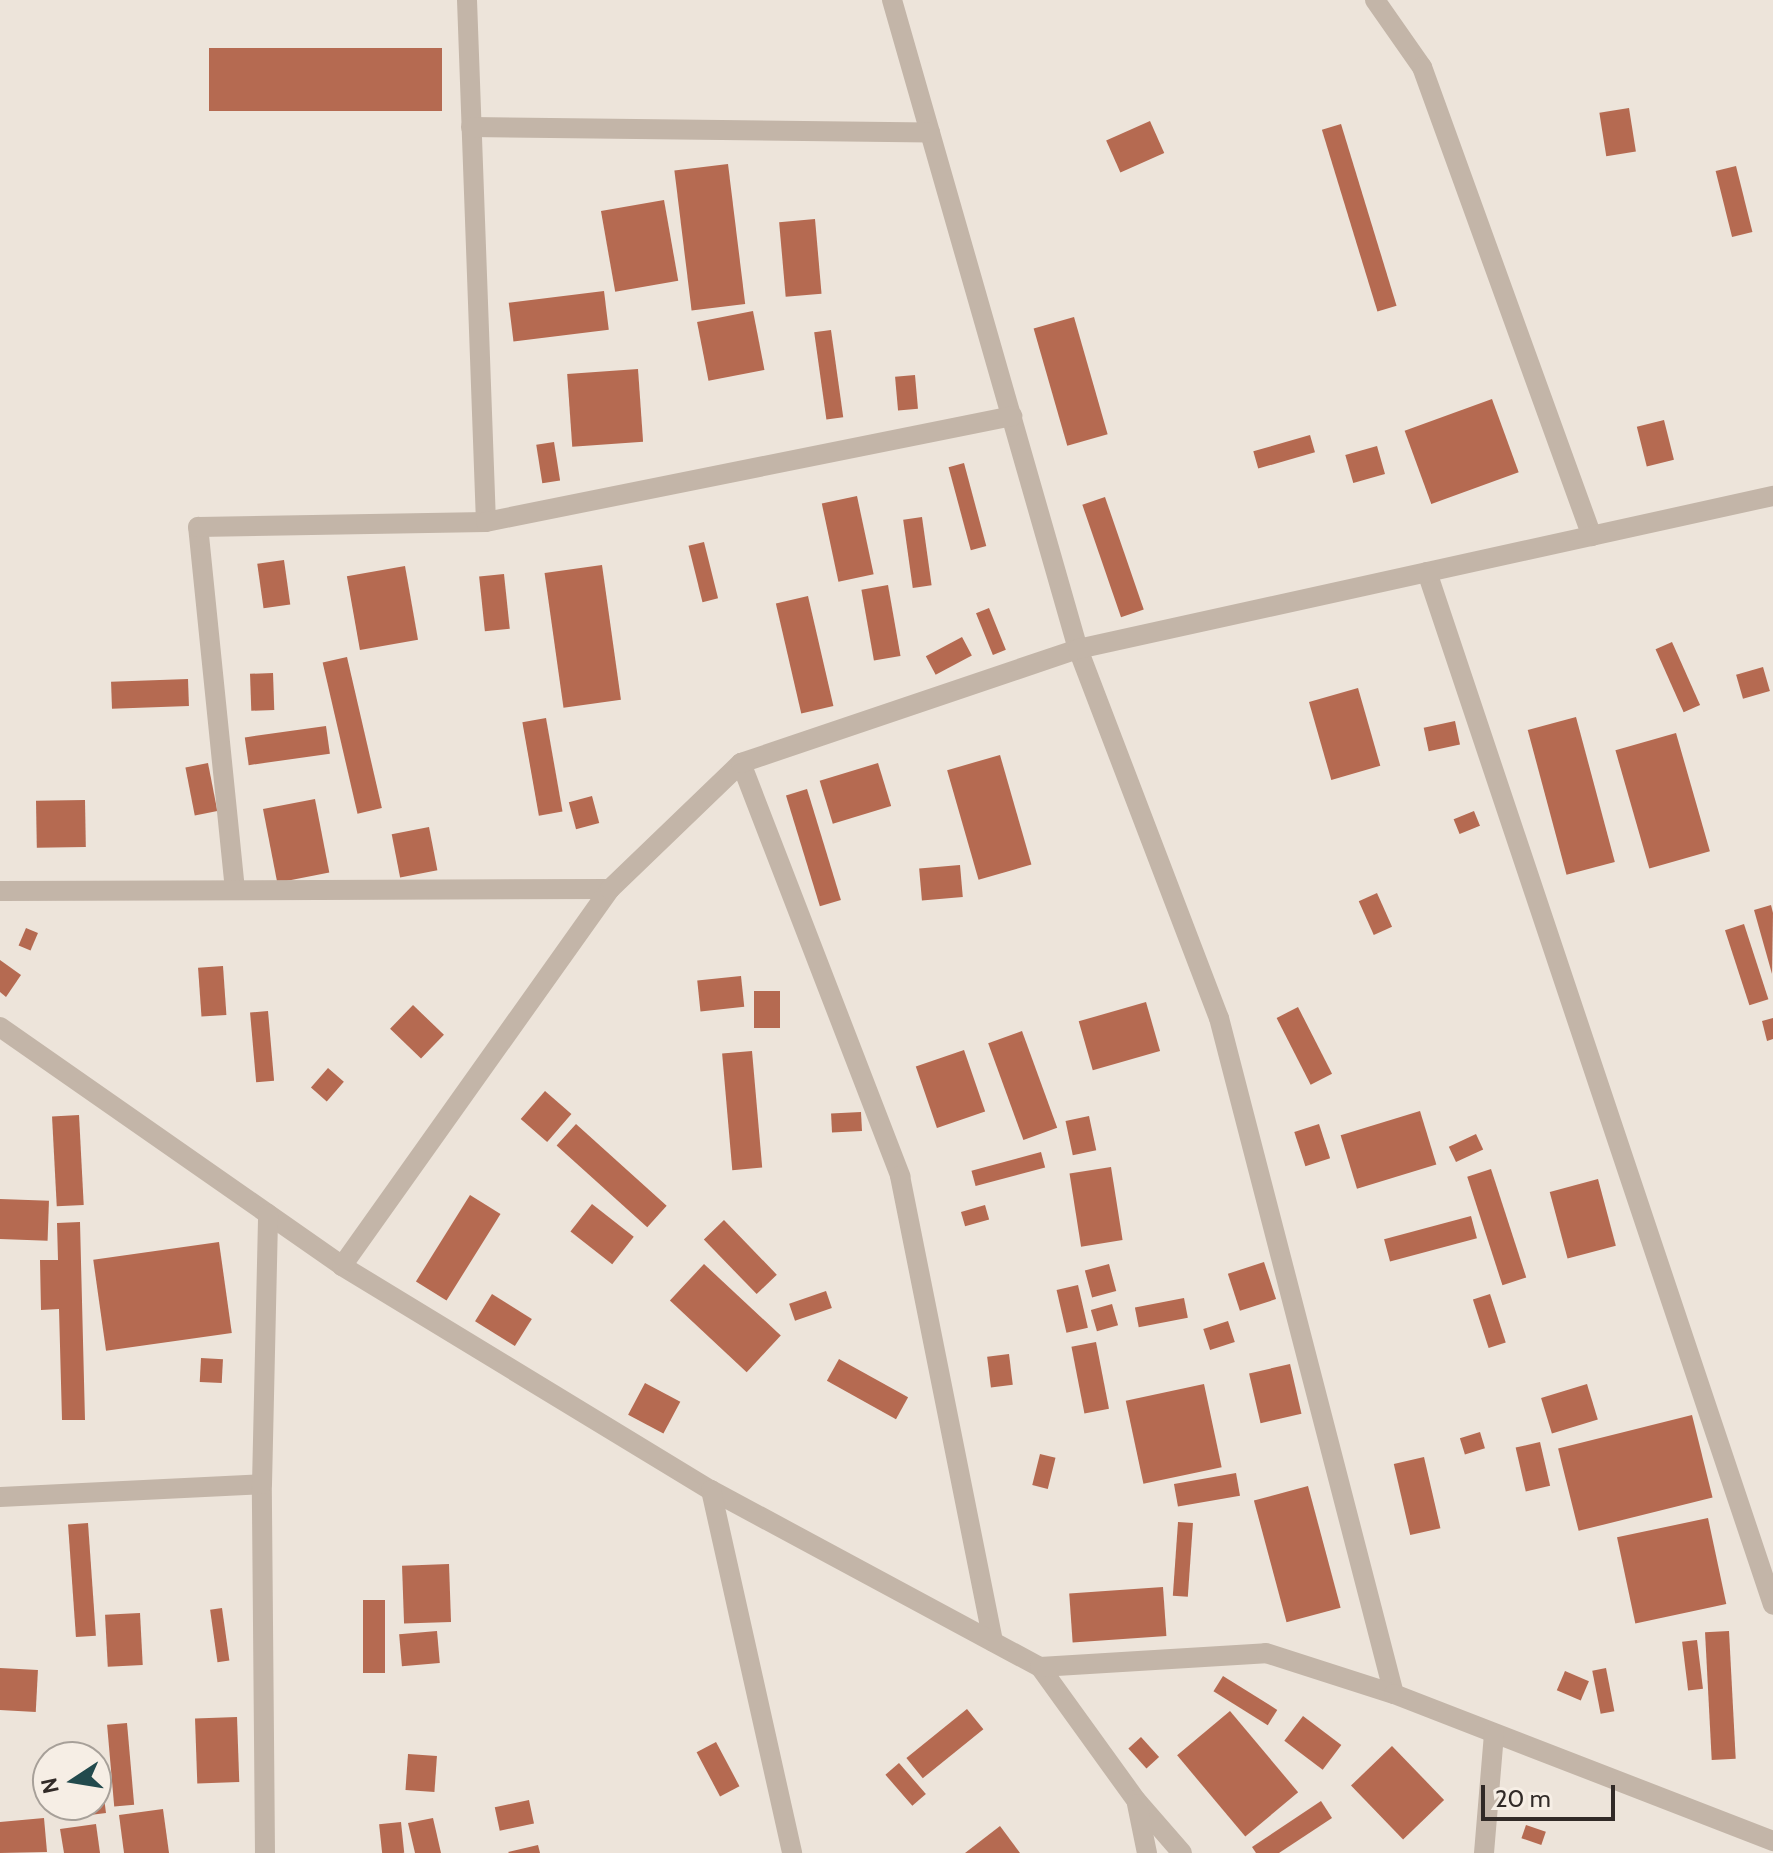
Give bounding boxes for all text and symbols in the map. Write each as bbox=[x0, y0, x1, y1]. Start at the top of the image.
north arrow bbox=[32, 1741, 112, 1821]
scale bar bbox=[1485, 1769, 1619, 1819]
text: N bbox=[35, 1775, 65, 1796]
text: 20 m bbox=[1495, 1784, 1551, 1813]

